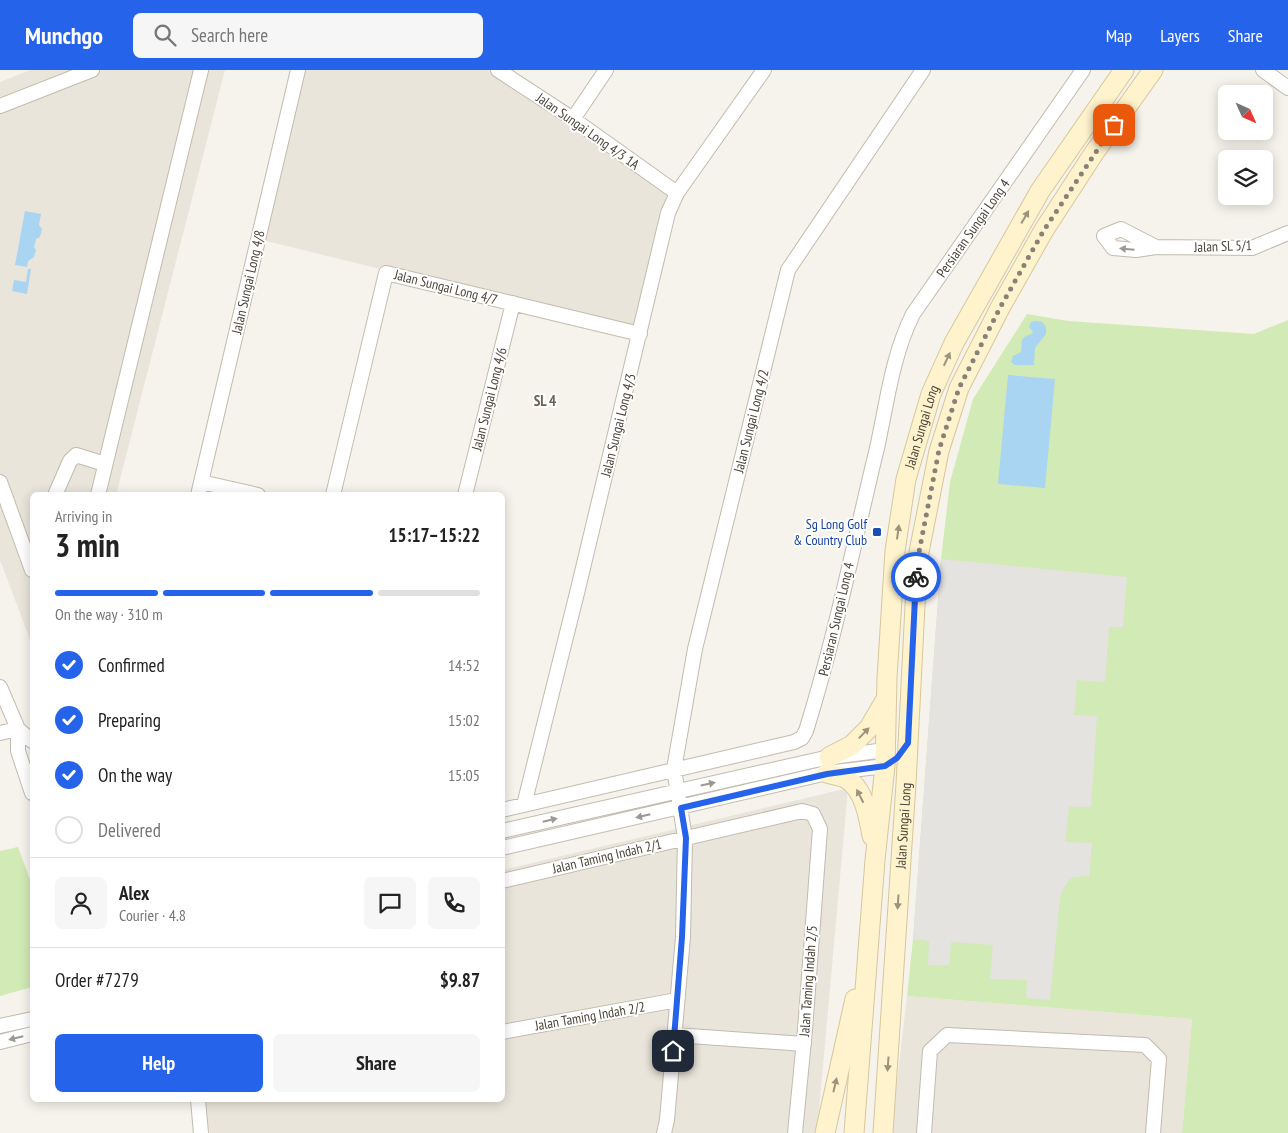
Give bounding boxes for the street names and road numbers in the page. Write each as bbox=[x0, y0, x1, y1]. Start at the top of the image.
street label: Jalan Sungai Long 4/3 1A bbox=[532, 88, 643, 174]
street label: Persiaran Sungai Long 4 bbox=[932, 175, 1014, 281]
street label: Jalan Sungai Long 4/8 bbox=[227, 228, 269, 337]
street label: Jalan SL 5/1 bbox=[1193, 236, 1252, 256]
street label: Jalan Sungai Long 4/7 bbox=[391, 265, 500, 309]
street label: Jalan Sungai Long 4/6 bbox=[467, 345, 511, 454]
street label: Jalan Sungai Long 4/2 bbox=[729, 367, 773, 476]
street label: Jalan Sungai Long 4/3 bbox=[596, 371, 640, 480]
street label: Jalan Sungai Long bbox=[900, 382, 943, 472]
street label: Persiaran Sungai Long 4 bbox=[814, 560, 858, 678]
street label: Jalan Sungai Long bbox=[891, 782, 915, 870]
street label: Jalan Taming Indah 2/1 bbox=[550, 835, 663, 878]
street label: Jalan Taming Indah 2/5 bbox=[795, 925, 821, 1038]
street label: Jalan Taming Indah 2/2 bbox=[533, 997, 646, 1035]

